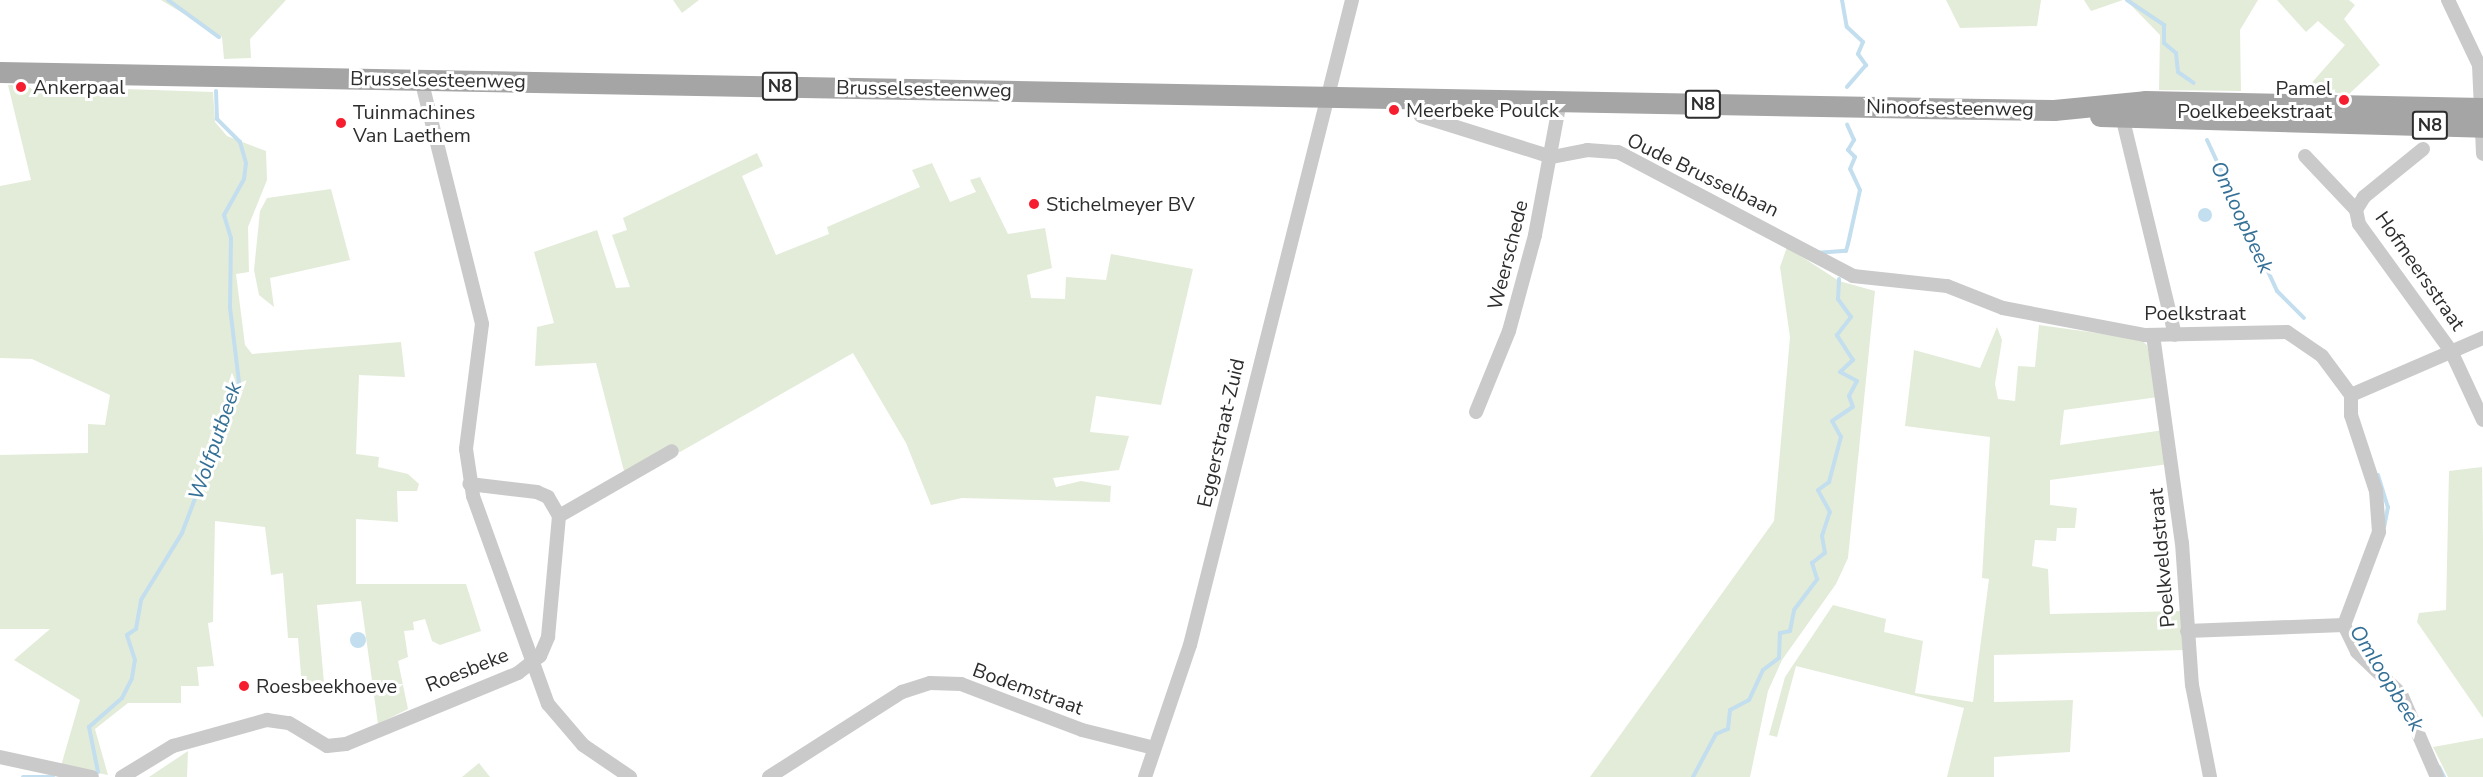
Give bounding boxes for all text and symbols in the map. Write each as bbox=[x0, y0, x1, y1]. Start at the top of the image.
street label: Brusselsesteenweg bbox=[350, 66, 526, 94]
road number: N8 bbox=[760, 71, 800, 101]
place label: Ankerpaal bbox=[33, 75, 125, 99]
street label: Brusselsesteenweg bbox=[836, 75, 1012, 103]
place label: Pamel Poelkebeekstraat bbox=[2177, 77, 2332, 124]
marker: Ankerpaal bbox=[14, 80, 28, 94]
road number: N8 bbox=[1684, 89, 1722, 119]
marker: Pamel Poelkebeekstraat bbox=[2337, 93, 2351, 107]
street label: Ninoofsesteenweg bbox=[1866, 95, 2034, 121]
place label: Meerbeke Poulck bbox=[1406, 98, 1559, 122]
place label: Tuinmachines Van Laethem bbox=[353, 100, 475, 147]
marker: Meerbeke Poulck bbox=[1387, 103, 1401, 117]
road number: N8 bbox=[2410, 110, 2450, 140]
marker: Tuinmachines Van Laethem bbox=[334, 116, 348, 130]
street label: Oude Brusselbaan bbox=[1623, 128, 1783, 222]
water label: Omloopbeek bbox=[2205, 157, 2279, 277]
place label: Stichelmeyer BV bbox=[1046, 192, 1195, 216]
marker: Stichelmeyer BV bbox=[1027, 197, 1041, 211]
street label: Weerschede bbox=[1483, 198, 1533, 312]
street label: Hofmeersstraat bbox=[2370, 207, 2470, 335]
street label: Poelkstraat bbox=[2144, 301, 2246, 325]
street label: Eggerstraat-Zuid bbox=[1192, 356, 1250, 510]
water label: Wolfputbeek bbox=[183, 379, 247, 503]
street label: Poelkveldstraat bbox=[2144, 487, 2180, 629]
water label: Omloopbeek bbox=[2344, 620, 2430, 736]
street label: Roesbeke bbox=[422, 643, 512, 697]
street label: Bodemstraat bbox=[969, 658, 1087, 720]
place label: Roesbeekhoeve bbox=[256, 674, 397, 698]
marker: Roesbeekhoeve bbox=[237, 679, 251, 693]

